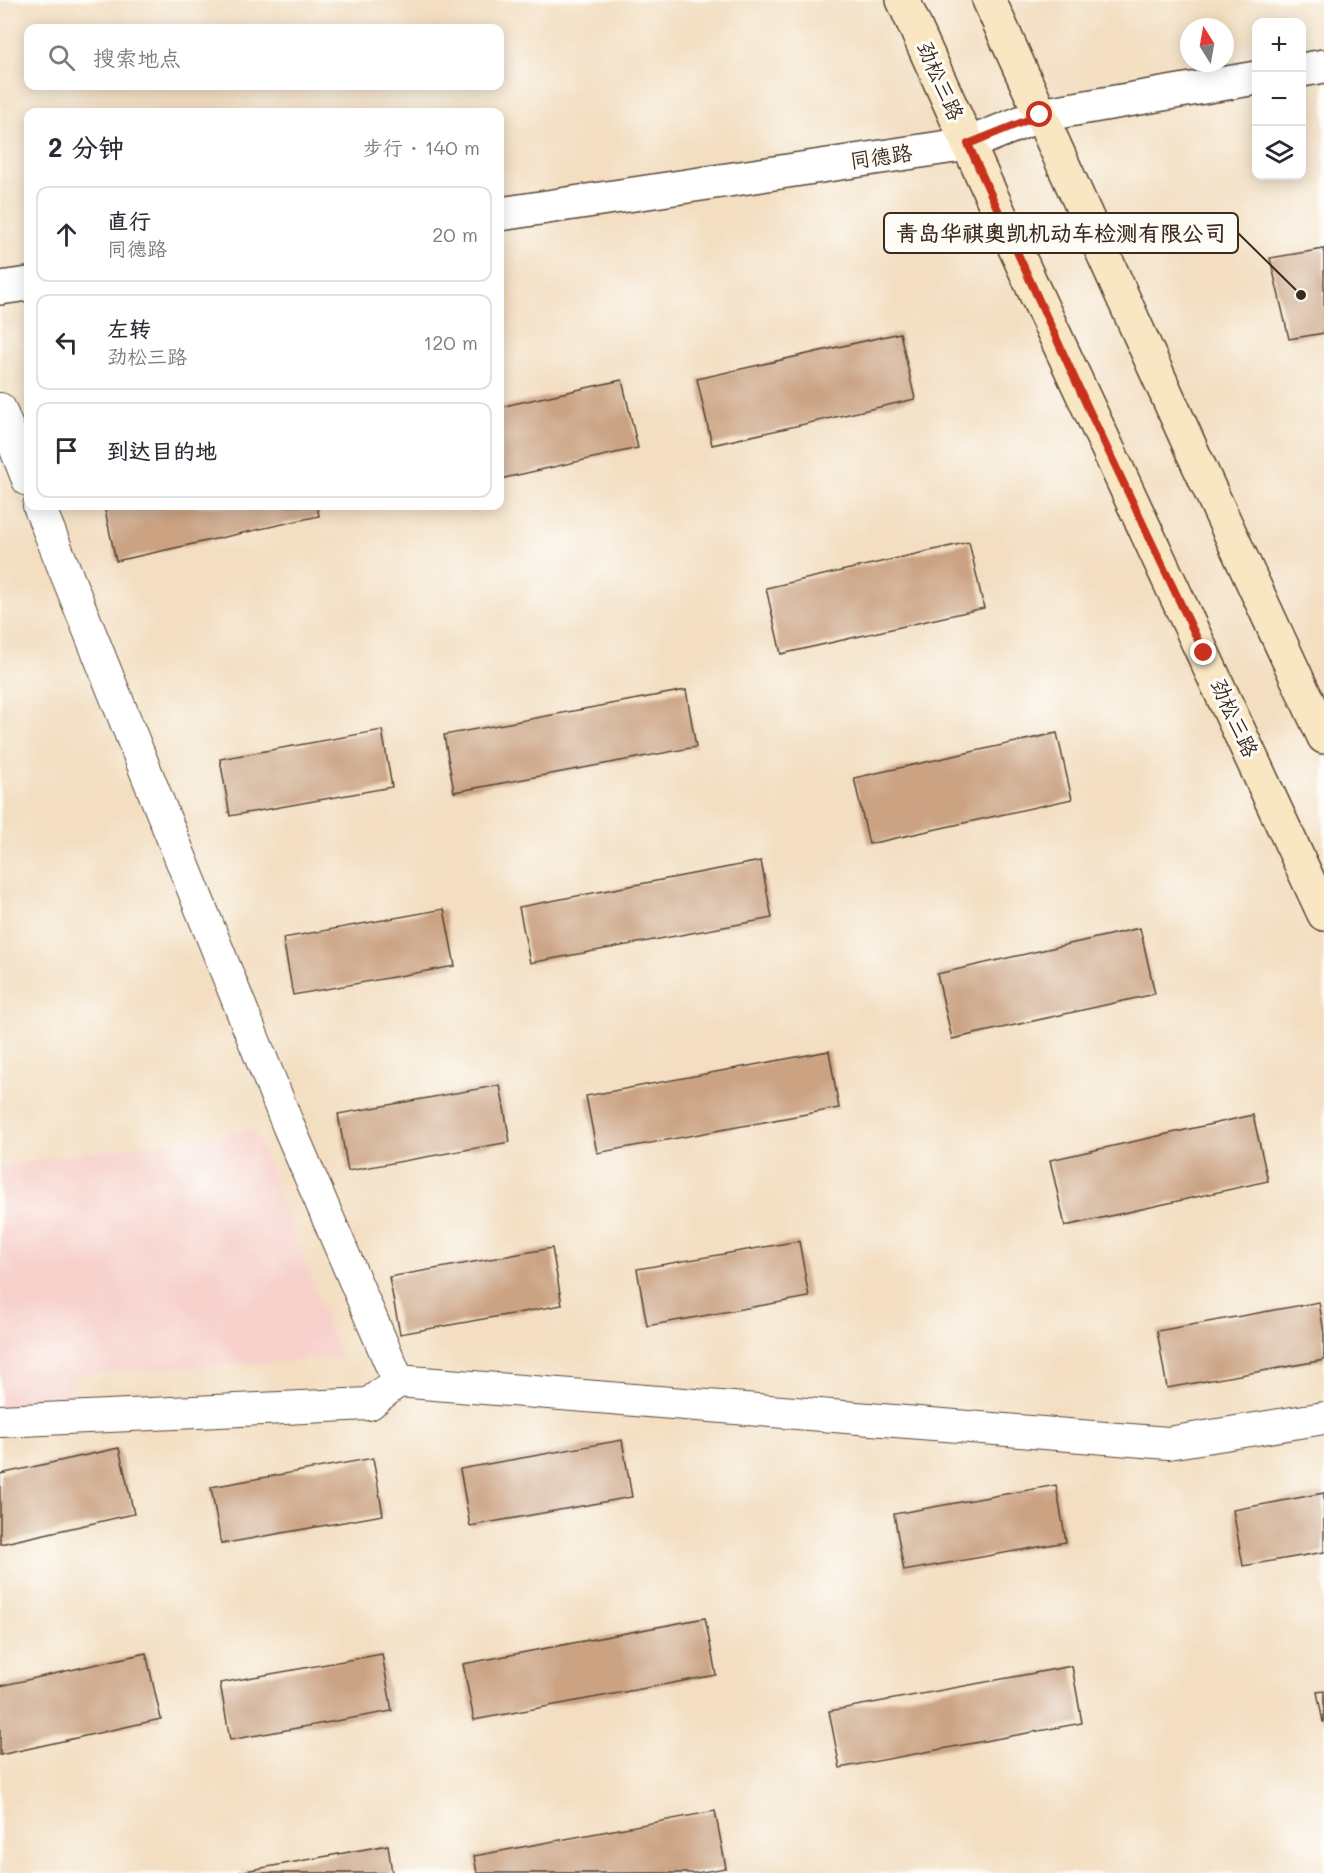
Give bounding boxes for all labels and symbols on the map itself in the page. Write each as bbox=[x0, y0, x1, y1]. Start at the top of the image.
north arrow bbox=[1180, 18, 1234, 72]
street label: 劲松三路 bbox=[912, 37, 971, 124]
route start bbox=[1026, 101, 1052, 127]
street label: 同德路 bbox=[848, 138, 914, 173]
callout: 青岛华祺奥凯机动车检测有限公司 bbox=[884, 213, 1238, 253]
text: 青岛华祺奥凯机动车检测有限公司 bbox=[896, 218, 1226, 247]
route end bbox=[1190, 639, 1216, 665]
street label: 劲松三路 bbox=[1205, 674, 1265, 761]

